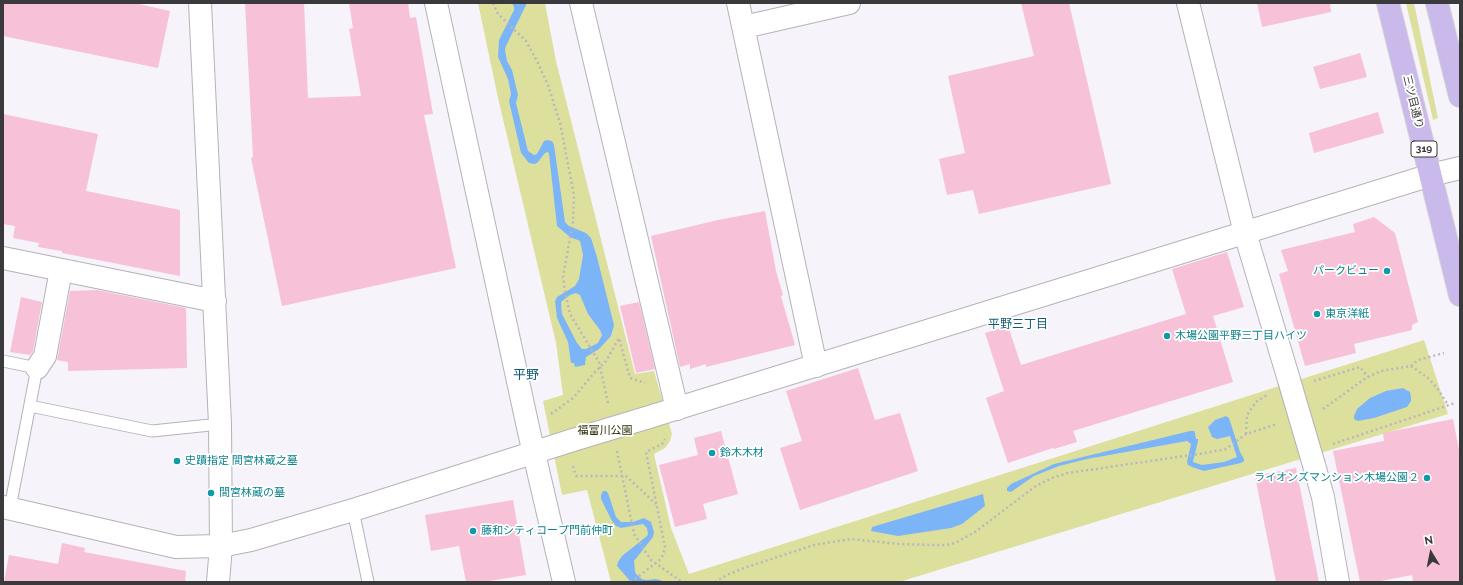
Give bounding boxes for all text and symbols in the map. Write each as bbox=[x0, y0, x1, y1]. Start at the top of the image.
street label: 三ツ目通り bbox=[1400, 74, 1426, 130]
road number: 319 bbox=[1411, 141, 1437, 157]
place label: パークビュー bbox=[1313, 264, 1379, 278]
marker: パークビュー bbox=[1382, 266, 1392, 276]
place label: 東京洋紙 bbox=[1325, 307, 1369, 321]
marker: 東京洋紙 bbox=[1312, 309, 1322, 319]
district label: 平野三丁目 bbox=[988, 317, 1048, 331]
place label: 木場公園平野三丁目ハイツ bbox=[1175, 329, 1307, 343]
marker: 木場公園平野三丁目ハイツ bbox=[1162, 331, 1172, 341]
district label: 平野 bbox=[513, 367, 539, 383]
park label: 福富川公園 bbox=[578, 424, 632, 438]
place label: 鈴木木材 bbox=[720, 446, 764, 460]
marker: 鈴木木材 bbox=[707, 448, 717, 458]
place label: 史蹟指定 間宮林蔵之墓 bbox=[185, 454, 298, 468]
marker: 史蹟指定 間宮林蔵之墓 bbox=[172, 456, 182, 466]
place label: ライオンズマンション木場公園２ bbox=[1254, 471, 1419, 485]
marker: ライオンズマンション木場公園２ bbox=[1422, 473, 1432, 483]
place label: 間宮林蔵の墓 bbox=[219, 486, 285, 500]
marker: 間宮林蔵の墓 bbox=[206, 488, 216, 498]
place label: 藤和シティコープ門前仲町 bbox=[481, 524, 613, 538]
marker: 藤和シティコープ門前仲町 bbox=[468, 526, 478, 536]
north arrow bbox=[1411, 533, 1451, 573]
text: N bbox=[1424, 534, 1434, 548]

